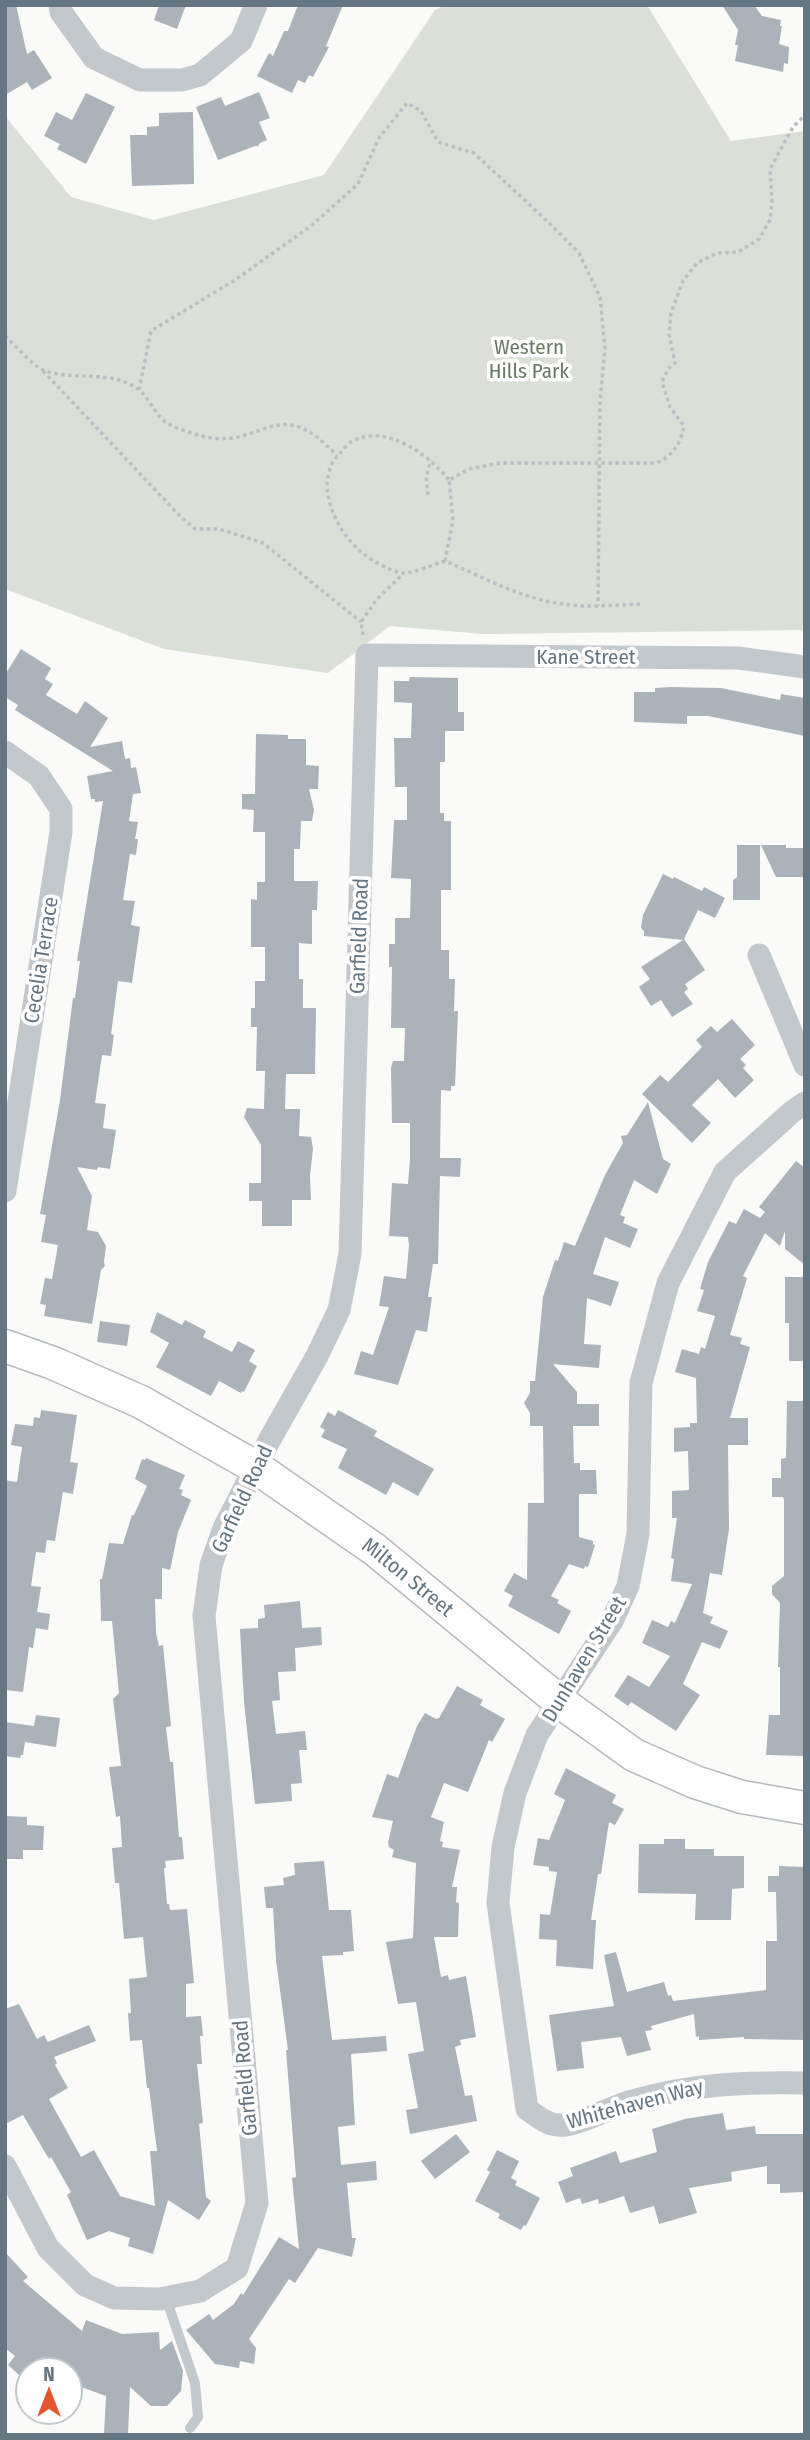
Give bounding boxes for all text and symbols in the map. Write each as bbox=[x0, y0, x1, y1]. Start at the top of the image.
park label: Western Hills Park bbox=[489, 334, 569, 384]
street label: Kane Street bbox=[536, 644, 636, 670]
street label: Garfield Road bbox=[344, 877, 374, 995]
street label: Cecelia Terrace bbox=[18, 895, 64, 1025]
street label: Garfield Road bbox=[206, 1441, 278, 1557]
street label: Milton Street bbox=[357, 1532, 459, 1622]
street label: Dunhaven Street bbox=[536, 1591, 632, 1727]
street label: Garfield Road bbox=[227, 2019, 263, 2137]
street label: Whitehaven Way bbox=[564, 2073, 707, 2135]
north arrow bbox=[14, 2356, 84, 2426]
text: N bbox=[43, 2363, 55, 2386]

